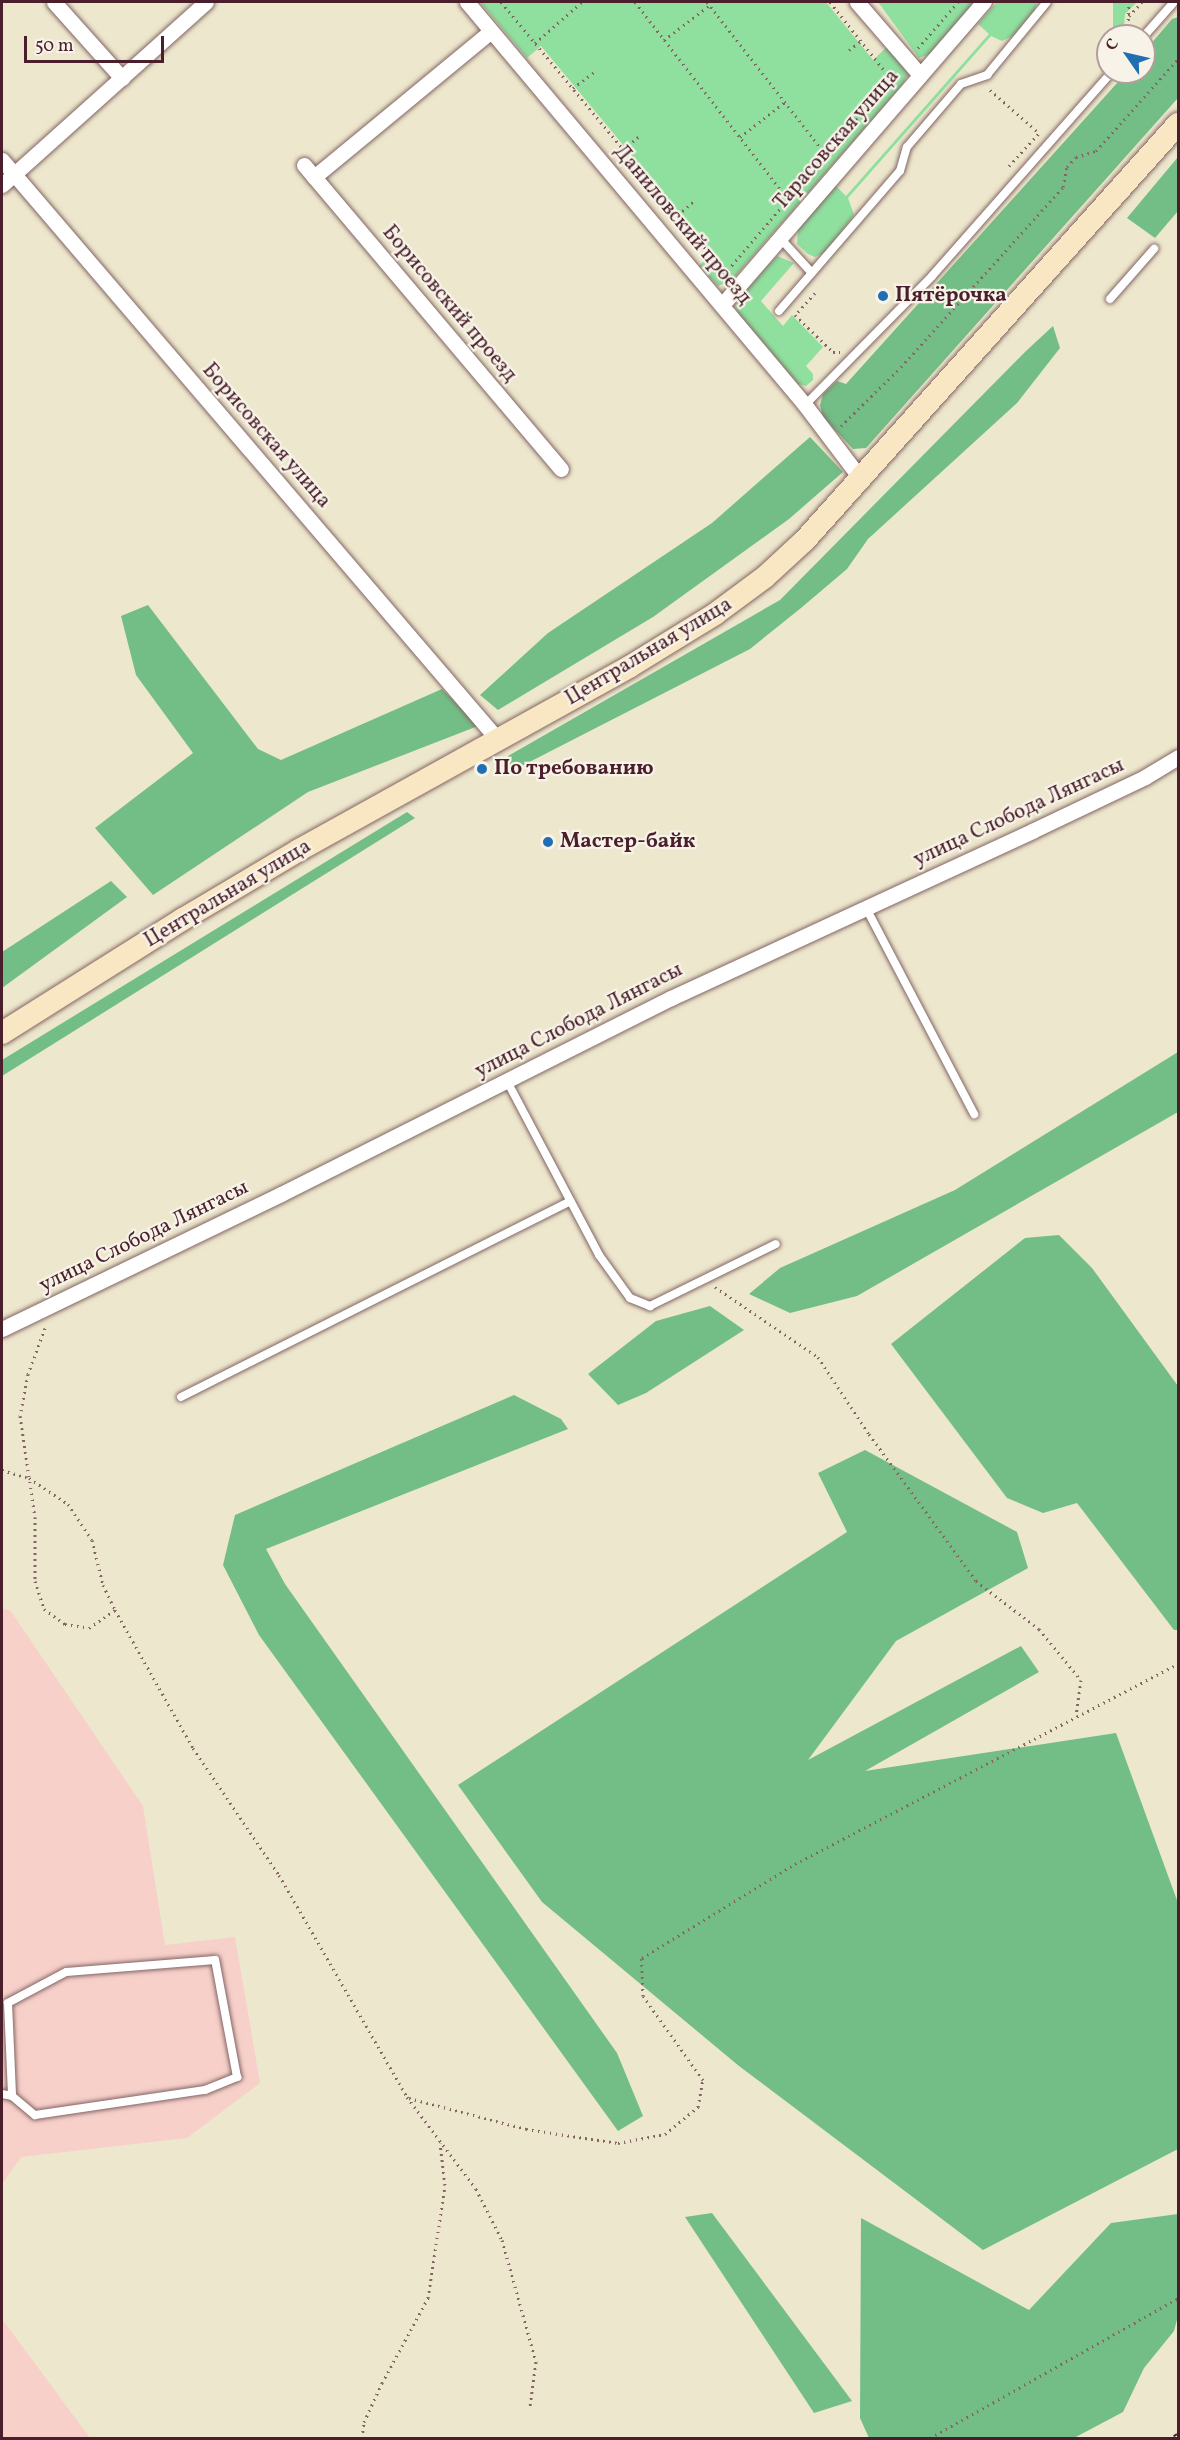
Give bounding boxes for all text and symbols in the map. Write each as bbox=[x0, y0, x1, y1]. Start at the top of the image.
scale bar bbox=[27, 24, 166, 62]
north arrow bbox=[1096, 24, 1156, 84]
text: 50 m bbox=[35, 34, 74, 59]
text: С bbox=[1101, 35, 1125, 55]
street label: Тарасовская улица bbox=[769, 64, 905, 216]
street label: Даниловский проезд bbox=[608, 140, 756, 310]
street label: Борисовский проезд bbox=[376, 221, 522, 387]
place label: Пятёрочка bbox=[895, 283, 1007, 309]
marker: Пятёрочка bbox=[876, 289, 890, 303]
street label: Борисовская улица bbox=[196, 358, 336, 514]
street label: Центральная улица bbox=[561, 592, 737, 712]
street label: улица Слобода Лянгасы bbox=[910, 753, 1128, 873]
place label: По требованию bbox=[494, 756, 654, 782]
marker: По требованию bbox=[475, 762, 489, 776]
place label: Мастер-байк bbox=[560, 829, 695, 855]
street label: Центральная улица bbox=[140, 834, 316, 954]
marker: Мастер-байк bbox=[541, 835, 555, 849]
street label: улица Слобода Лянгасы bbox=[471, 958, 687, 1084]
street label: улица Слобода Лянгасы bbox=[35, 1175, 253, 1299]

